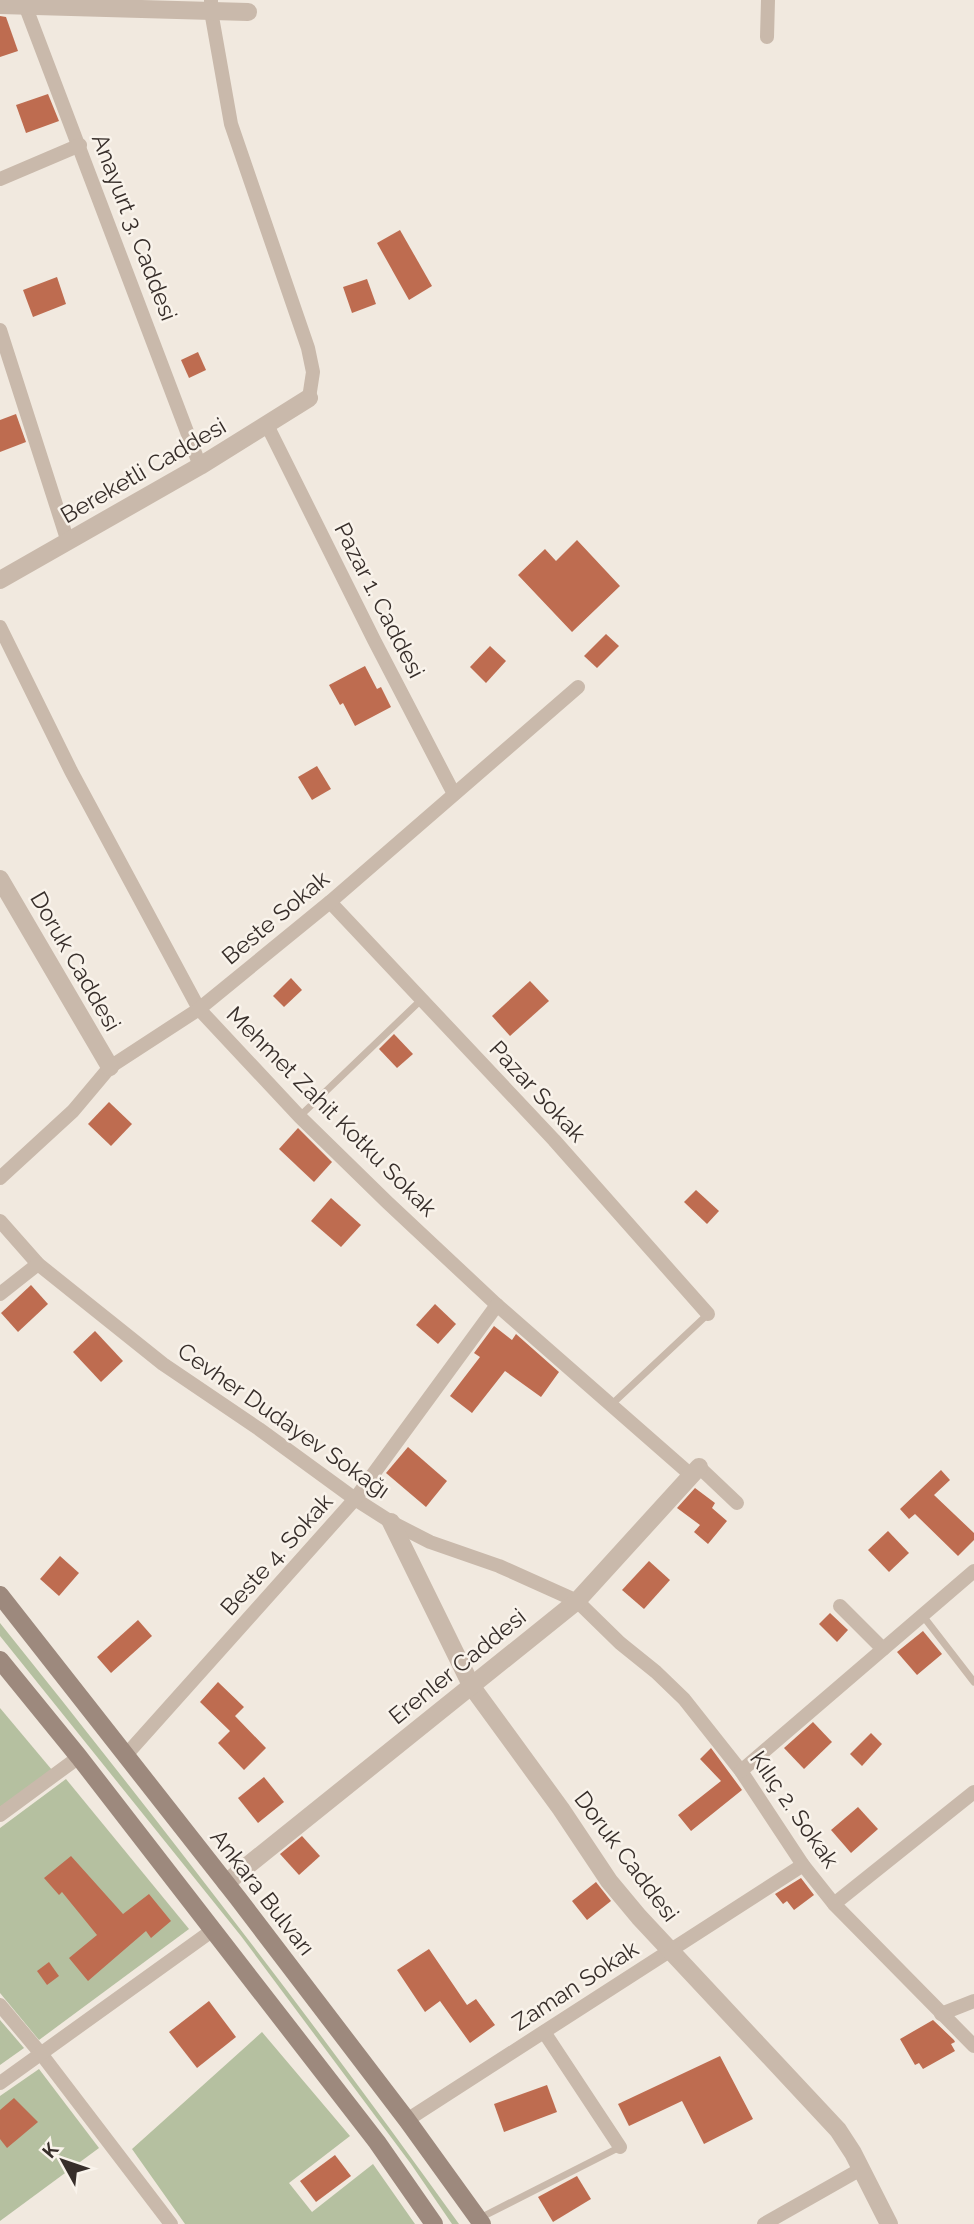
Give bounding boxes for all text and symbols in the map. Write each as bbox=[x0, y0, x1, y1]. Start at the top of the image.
street label: Anayurt 3. Caddesi bbox=[87, 130, 183, 324]
street label: Bereketli Caddesi bbox=[56, 412, 230, 528]
street label: Pazar 1. Caddesi bbox=[329, 518, 431, 682]
street label: Beste Sokak bbox=[216, 864, 334, 970]
street label: Doruk Caddesi bbox=[25, 886, 127, 1036]
street label: Mehmet Zahit Kotku Sokak bbox=[222, 1001, 442, 1221]
street label: Pazar Sokak bbox=[484, 1035, 592, 1147]
street label: Cevher Dudayev Sokağı bbox=[173, 1337, 395, 1503]
street label: Beste 4. Sokak bbox=[214, 1488, 338, 1620]
street label: Erenler Caddesi bbox=[383, 1603, 531, 1729]
street label: Kılıç 2. Sokak bbox=[745, 1745, 845, 1873]
street label: Doruk Caddesi bbox=[569, 1785, 685, 1927]
street label: Ankara Bulvarı bbox=[205, 1824, 321, 1960]
street label: Zaman Sokak bbox=[507, 1934, 643, 2036]
north arrow bbox=[28, 2126, 98, 2196]
text: K bbox=[37, 2138, 63, 2162]

